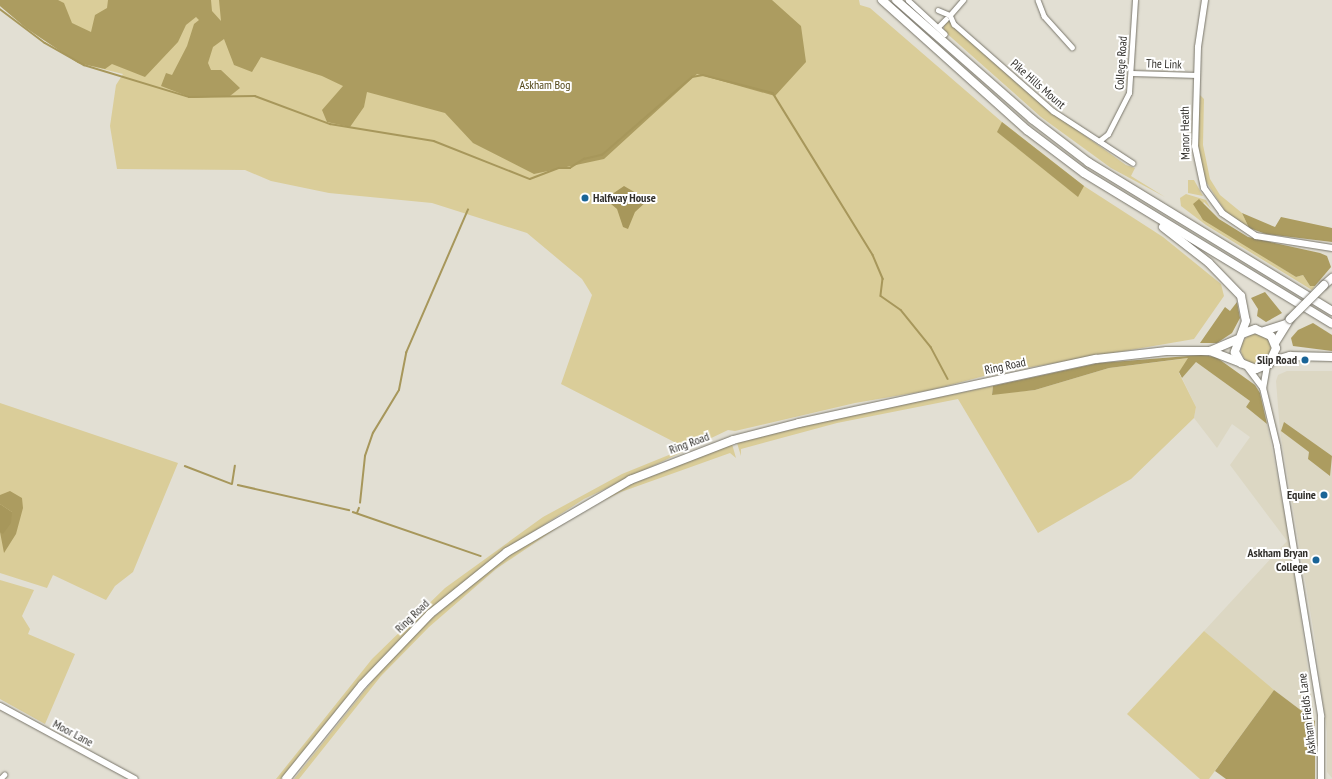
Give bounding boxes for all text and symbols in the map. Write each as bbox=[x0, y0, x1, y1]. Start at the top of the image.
street label: College Road bbox=[1112, 36, 1130, 90]
street label: Pike Hills Mount bbox=[1008, 56, 1068, 112]
street label: The Link bbox=[1146, 56, 1182, 72]
park label: Askham Bog bbox=[520, 78, 570, 92]
street label: Manor Heath bbox=[1177, 106, 1193, 160]
place label: Halfway House bbox=[593, 191, 656, 205]
marker: Halfway House bbox=[580, 193, 590, 203]
place label: Slip Road bbox=[1257, 353, 1297, 367]
street label: Ring Road bbox=[983, 355, 1027, 377]
marker: Slip Road bbox=[1300, 355, 1310, 365]
street label: Ring Road bbox=[667, 429, 711, 457]
place label: Equine bbox=[1287, 488, 1316, 502]
marker: Equine bbox=[1319, 490, 1329, 500]
place label: Askham Bryan College bbox=[1248, 546, 1308, 574]
marker: Askham Bryan College bbox=[1311, 555, 1321, 565]
street label: Ring Road bbox=[392, 596, 432, 636]
street label: Askham Fields Lane bbox=[1295, 673, 1319, 755]
street label: Moor Lane bbox=[50, 716, 96, 750]

